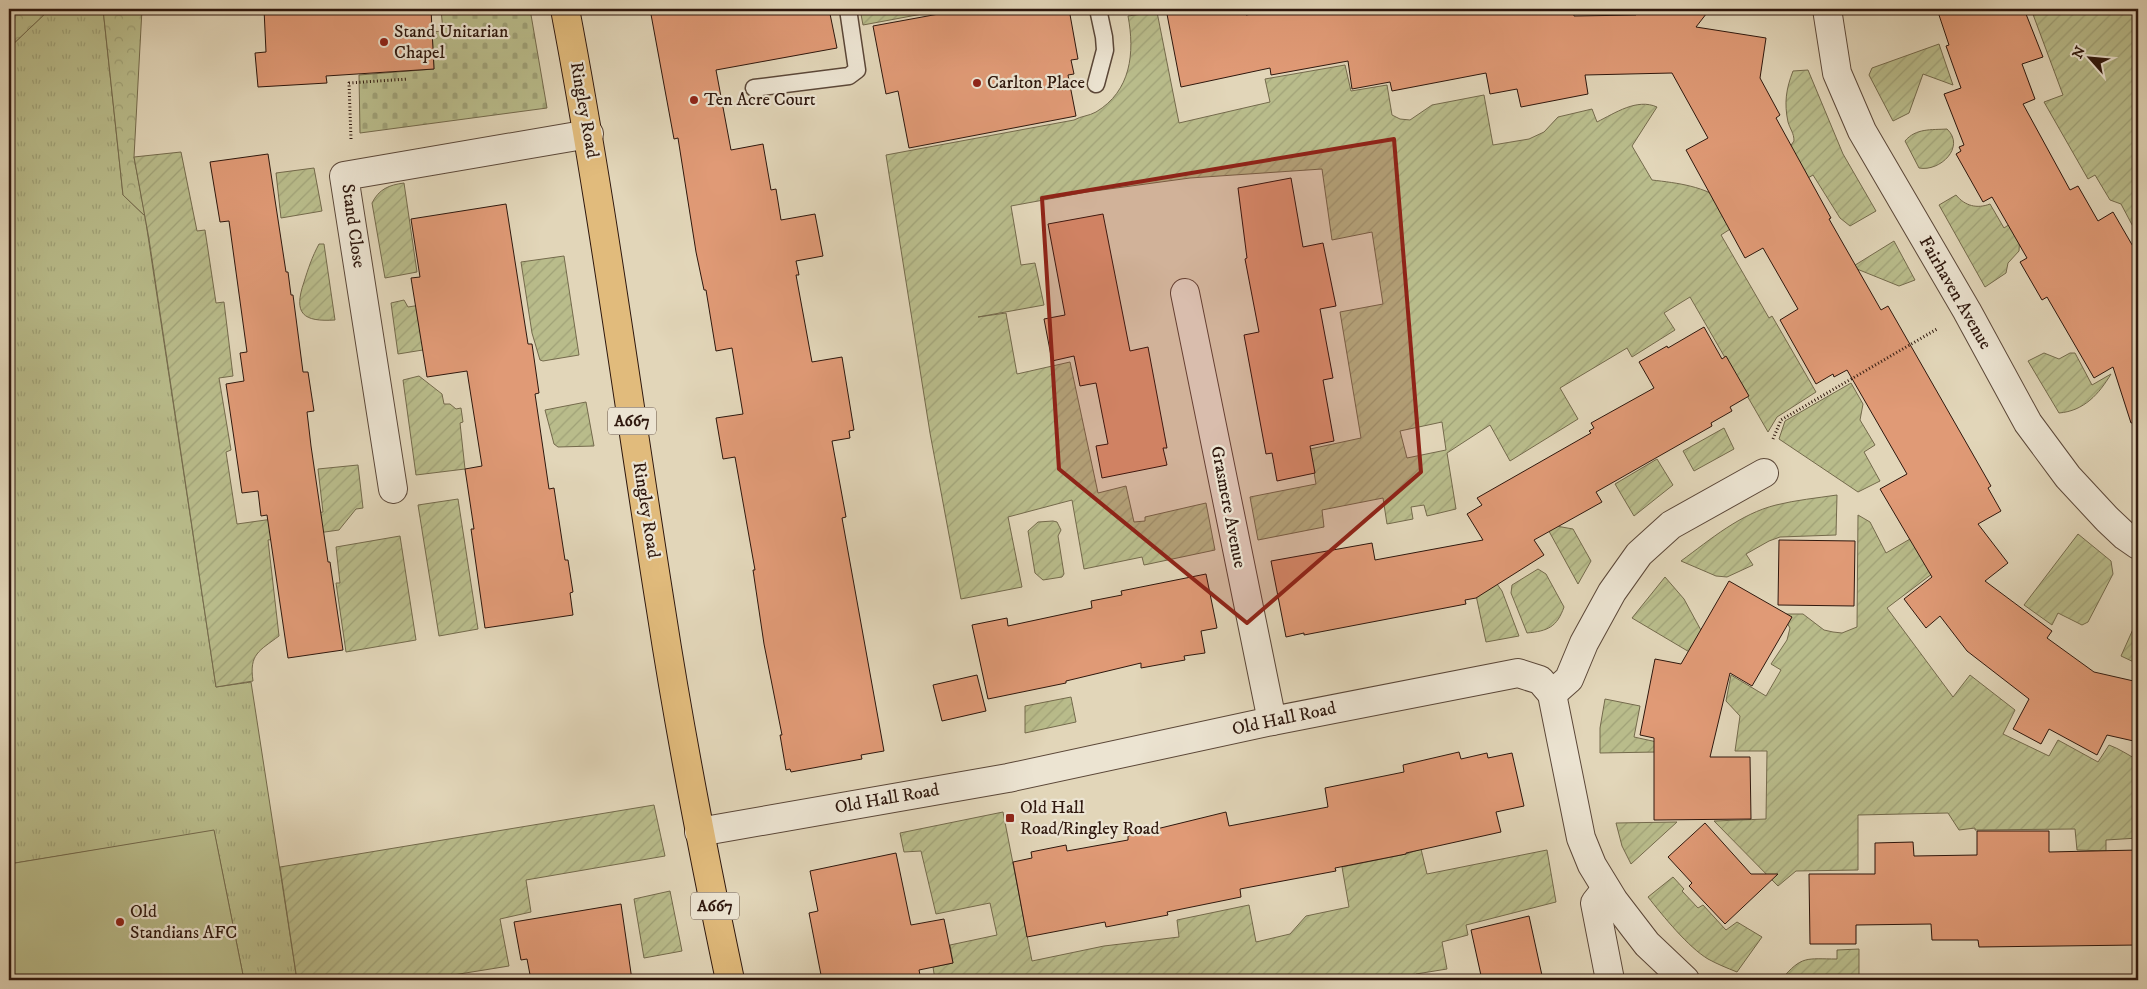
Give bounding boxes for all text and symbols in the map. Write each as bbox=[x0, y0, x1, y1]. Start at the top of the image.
place label: Stand Unitarian Chapel bbox=[394, 21, 509, 64]
north arrow bbox=[2064, 32, 2114, 82]
marker: Stand Unitarian Chapel bbox=[378, 36, 390, 48]
text: N bbox=[2069, 43, 2090, 62]
street label: Ringley Road bbox=[565, 60, 603, 160]
place label: Carlton Place bbox=[987, 72, 1085, 94]
marker: Carlton Place bbox=[971, 77, 983, 89]
place label: Ten Acre Court bbox=[704, 89, 816, 111]
marker: Ten Acre Court bbox=[688, 94, 700, 106]
street label: Stand Close bbox=[336, 183, 370, 269]
street label: Fairhaven Avenue bbox=[1914, 233, 1996, 353]
road number: A667 bbox=[608, 408, 656, 434]
street label: Grasmere Avenue bbox=[1205, 444, 1251, 570]
street label: Ringley Road bbox=[628, 460, 664, 560]
street label: Old Hall Road bbox=[1230, 697, 1338, 741]
street label: Old Hall Road bbox=[833, 779, 941, 819]
place label: Old Hall Road/Ringley Road bbox=[1020, 797, 1159, 840]
marker: Old Hall Road/Ringley Road bbox=[1004, 812, 1016, 824]
road number: A667 bbox=[691, 892, 739, 919]
place label: Old Standians AFC bbox=[130, 901, 237, 944]
marker: Old Standians AFC bbox=[114, 916, 126, 928]

